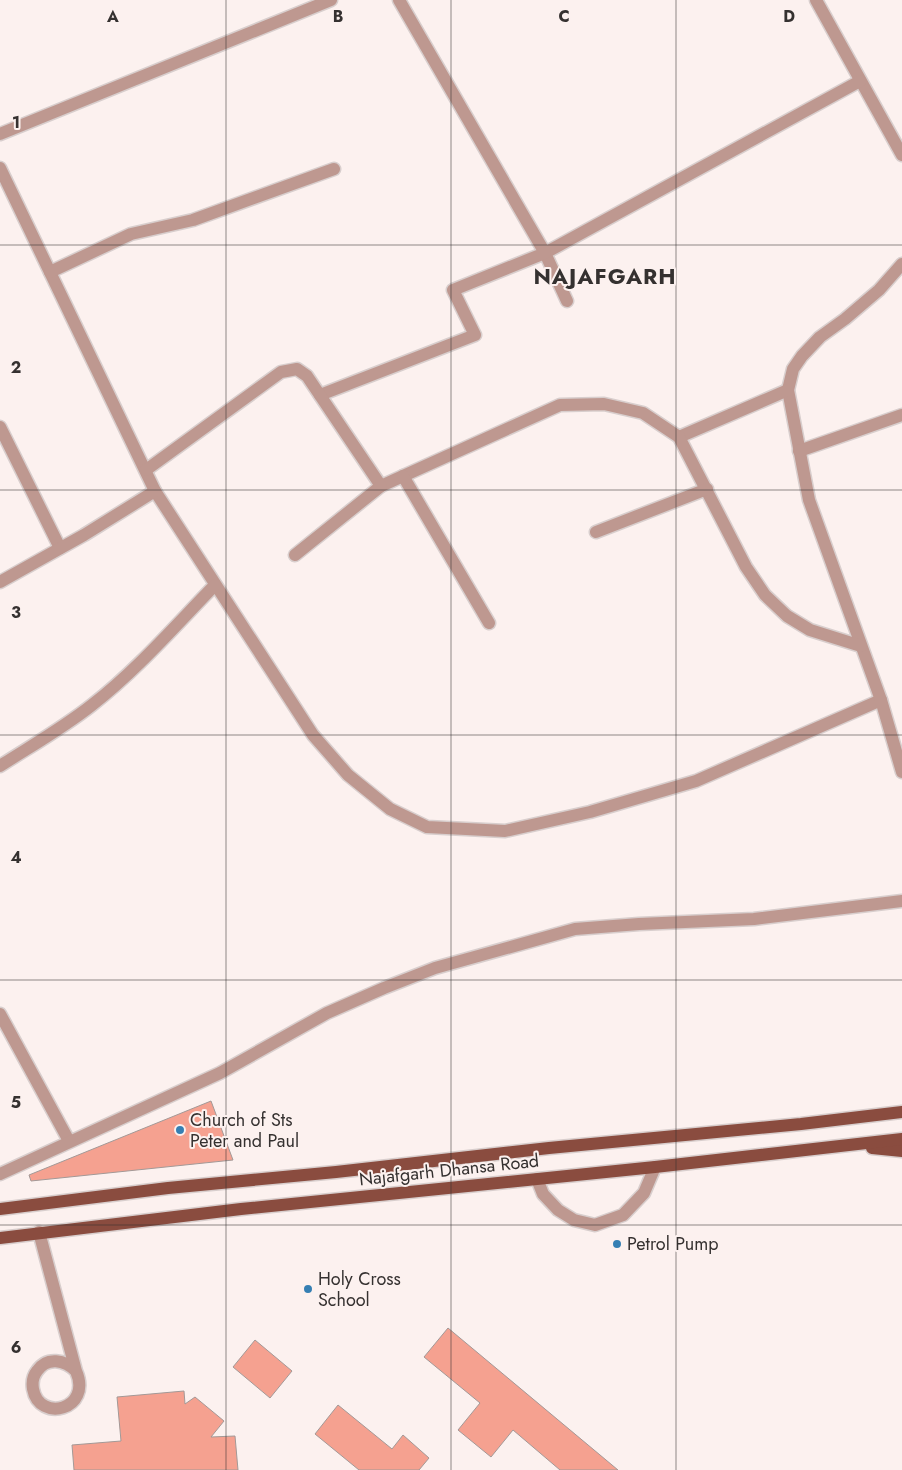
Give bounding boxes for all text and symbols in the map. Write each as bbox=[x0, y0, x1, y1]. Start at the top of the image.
text: A bbox=[106, 5, 119, 28]
text: B bbox=[333, 5, 343, 28]
text: C bbox=[558, 5, 570, 28]
text: D bbox=[783, 5, 795, 28]
text: 1 bbox=[12, 111, 20, 134]
district label: NAJAFGARH bbox=[533, 260, 677, 292]
text: 2 bbox=[11, 356, 21, 379]
text: 3 bbox=[11, 601, 21, 624]
text: 4 bbox=[10, 846, 22, 869]
text: 5 bbox=[11, 1091, 21, 1114]
place label: Church of Sts Peter and Paul bbox=[190, 1107, 299, 1154]
marker: Church of Sts Peter and Paul bbox=[174, 1124, 186, 1136]
street label: Najafgarh Dhansa Road bbox=[358, 1148, 540, 1192]
place label: Petrol Pump bbox=[627, 1231, 718, 1257]
marker: Petrol Pump bbox=[611, 1238, 623, 1250]
place label: Holy Cross School bbox=[318, 1266, 401, 1313]
marker: Holy Cross School bbox=[302, 1283, 314, 1295]
text: 6 bbox=[11, 1336, 21, 1359]

